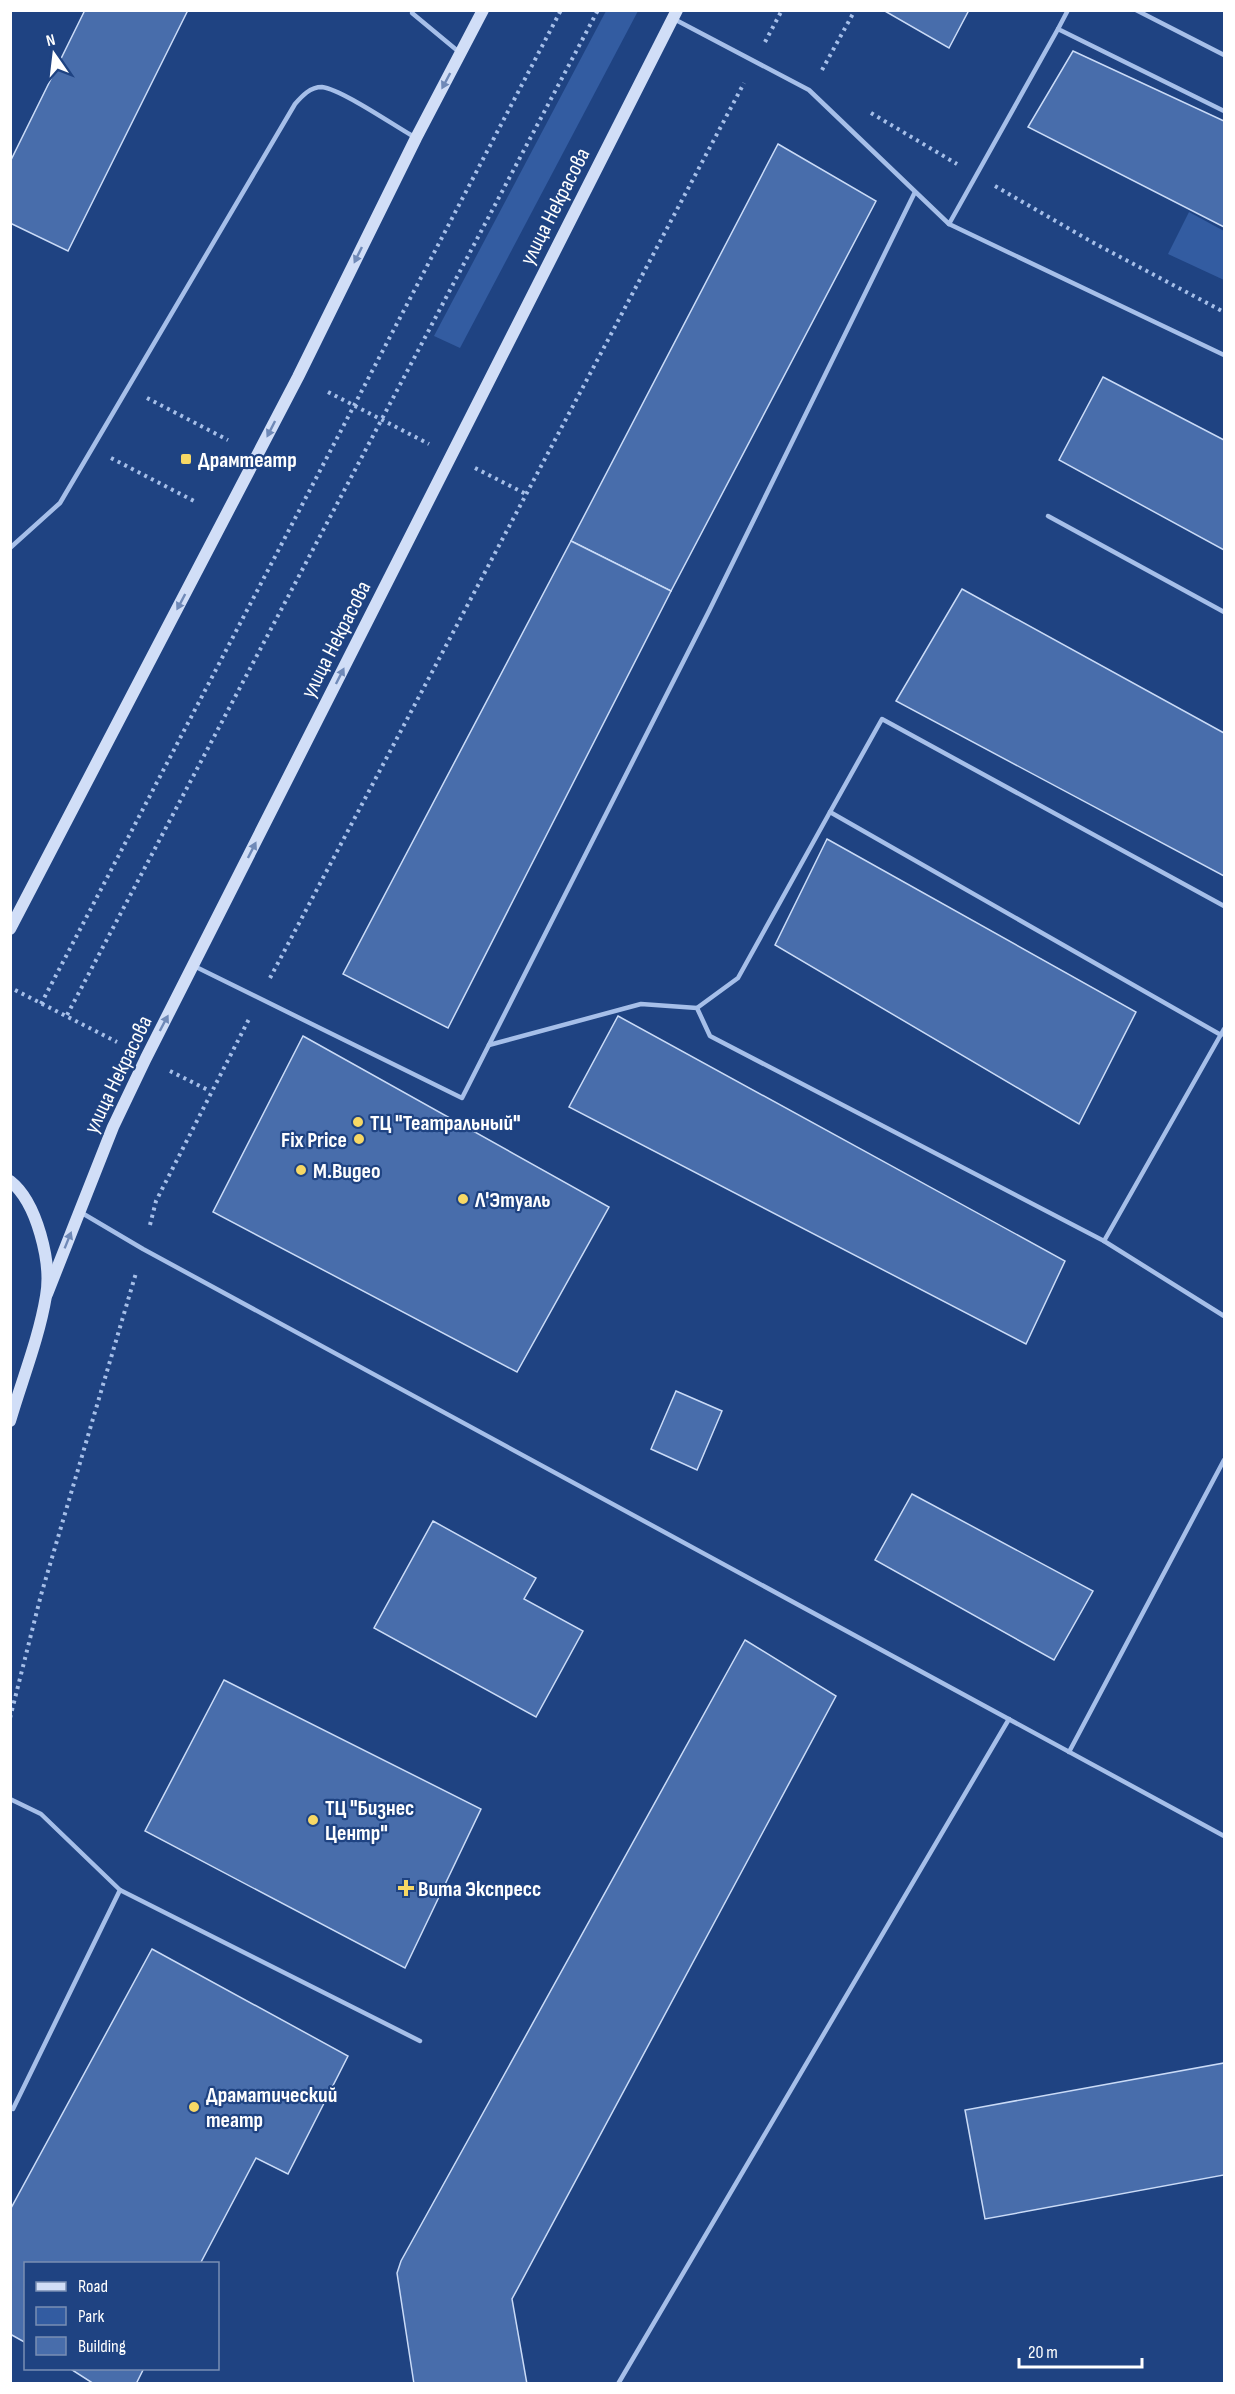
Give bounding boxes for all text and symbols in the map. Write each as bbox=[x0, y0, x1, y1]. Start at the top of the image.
north arrow bbox=[24, 24, 84, 84]
text: N bbox=[44, 31, 57, 51]
one-way arrow bbox=[441, 72, 451, 89]
street label: улица Некрасова bbox=[514, 144, 596, 270]
one-way arrow bbox=[354, 246, 363, 263]
one-way arrow bbox=[266, 421, 276, 438]
place label: Драмтеатр bbox=[198, 447, 297, 474]
marker: Драмтеатр bbox=[179, 452, 193, 466]
street label: улица Некрасова bbox=[295, 577, 377, 703]
one-way arrow bbox=[176, 594, 186, 611]
one-way arrow bbox=[335, 667, 345, 684]
one-way arrow bbox=[248, 841, 257, 858]
street label: улица Некрасова bbox=[78, 1011, 158, 1138]
one-way arrow bbox=[159, 1015, 169, 1032]
place label: ТЦ "Театральный" bbox=[370, 1110, 521, 1137]
marker: ТЦ "Театральный" bbox=[351, 1115, 365, 1129]
place label: Fix Price bbox=[281, 1127, 347, 1154]
marker: Fix Price bbox=[352, 1132, 366, 1146]
place label: М.Видео bbox=[313, 1158, 381, 1185]
marker: М.Видео bbox=[294, 1163, 308, 1177]
place label: Л'Этуаль bbox=[474, 1187, 550, 1214]
marker: Л'Этуаль bbox=[456, 1192, 470, 1206]
one-way arrow bbox=[64, 1231, 73, 1249]
place label: ТЦ "Бизнес Центр" bbox=[325, 1795, 414, 1847]
marker: ТЦ "Бизнес Центр" bbox=[306, 1813, 320, 1827]
place label: Вита Экспресс bbox=[418, 1876, 541, 1903]
marker: Вита Экспресс bbox=[399, 1881, 413, 1895]
place label: Драматический театр bbox=[206, 2082, 337, 2134]
marker: Драматический театр bbox=[187, 2100, 201, 2114]
legend bbox=[24, 2262, 219, 2370]
text: Road bbox=[78, 2276, 108, 2297]
text: Park bbox=[78, 2306, 104, 2327]
scale bar bbox=[1019, 2331, 1142, 2369]
text: Building bbox=[78, 2336, 126, 2357]
text: 20 m bbox=[1028, 2342, 1058, 2363]

